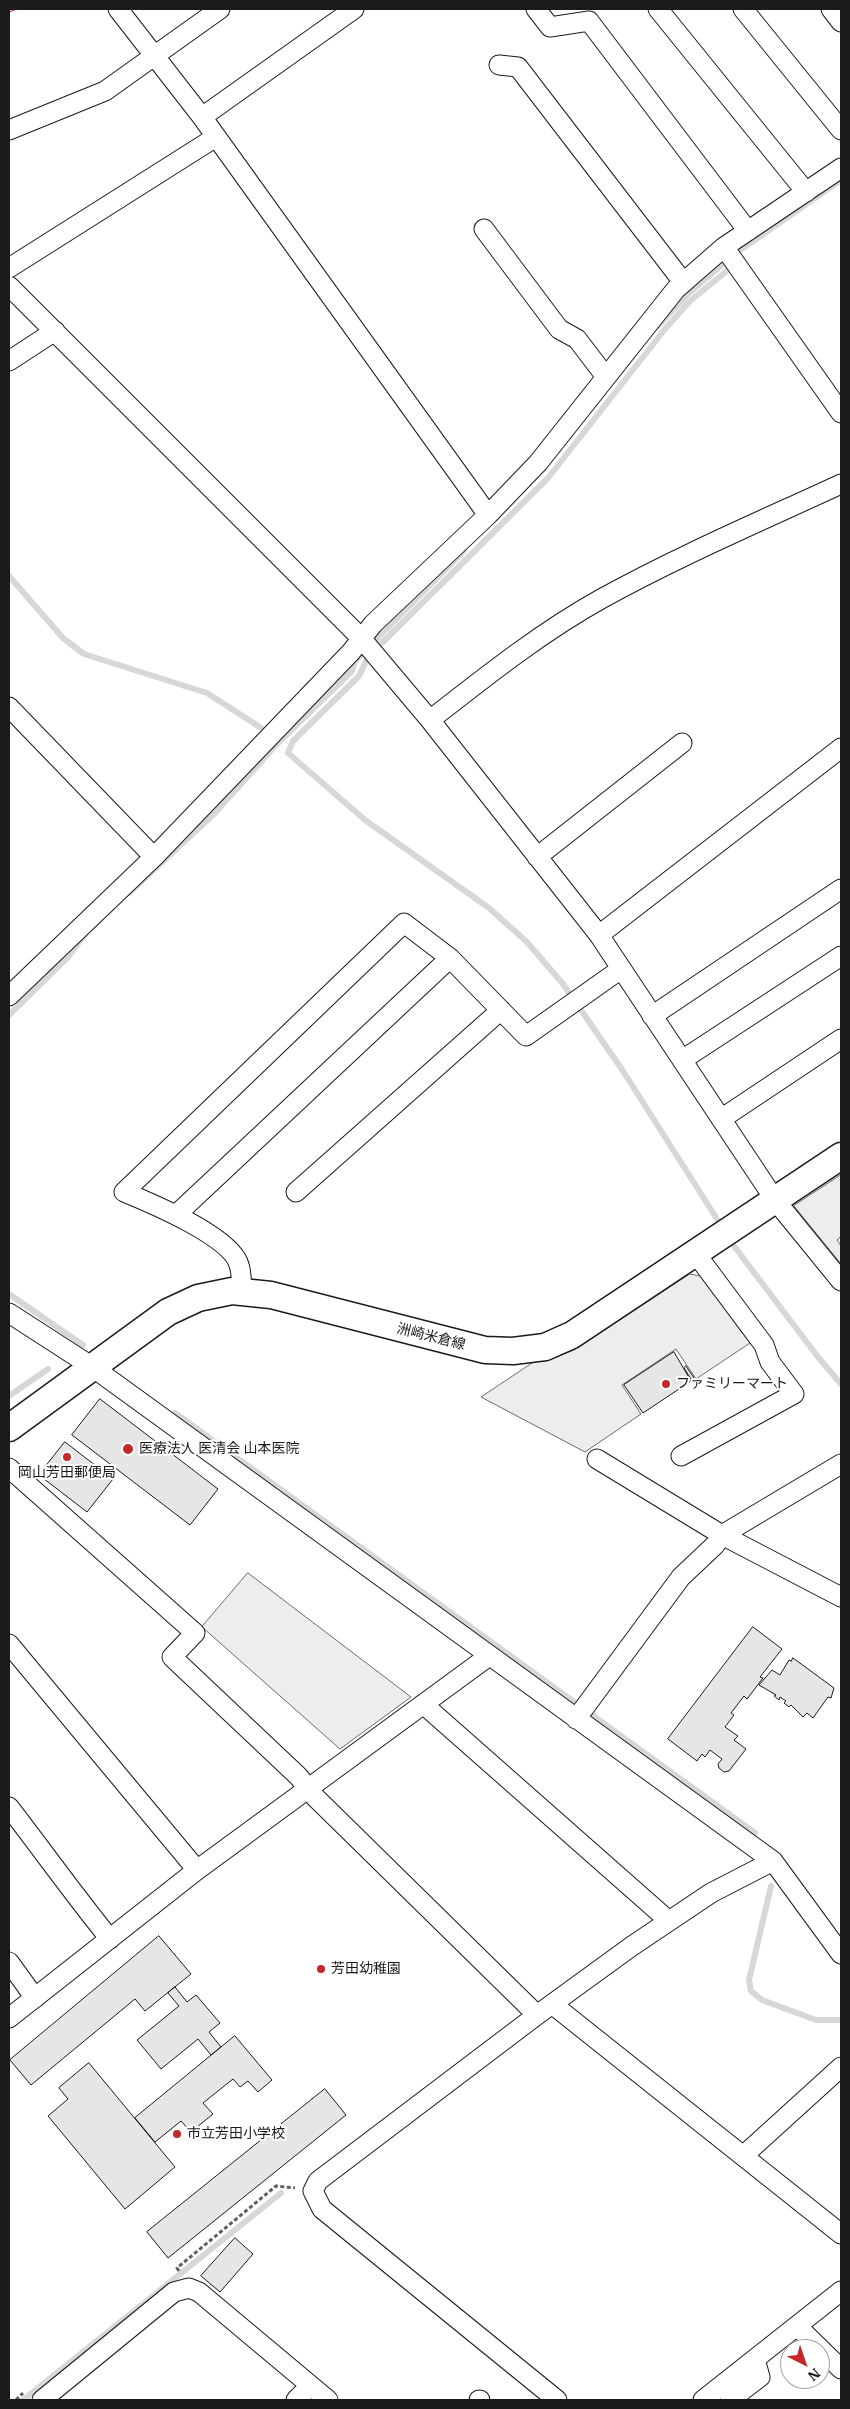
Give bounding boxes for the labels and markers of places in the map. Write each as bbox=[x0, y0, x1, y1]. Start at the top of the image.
place label: ファミリーマート bbox=[676, 1376, 788, 1392]
marker: ファミリーマート bbox=[660, 1378, 672, 1390]
place label: 医療法人 医清会 山本医院 bbox=[139, 1441, 299, 1457]
marker: 医療法人 医清会 山本医院 bbox=[121, 1442, 135, 1456]
marker: 岡山芳田郵便局 bbox=[61, 1451, 73, 1463]
place label: 岡山芳田郵便局 bbox=[18, 1465, 116, 1481]
place label: 芳田幼稚園 bbox=[331, 1961, 401, 1977]
marker: 芳田幼稚園 bbox=[315, 1963, 327, 1975]
place label: 市立芳田小学校 bbox=[187, 2126, 285, 2142]
marker: 市立芳田小学校 bbox=[171, 2128, 183, 2140]

